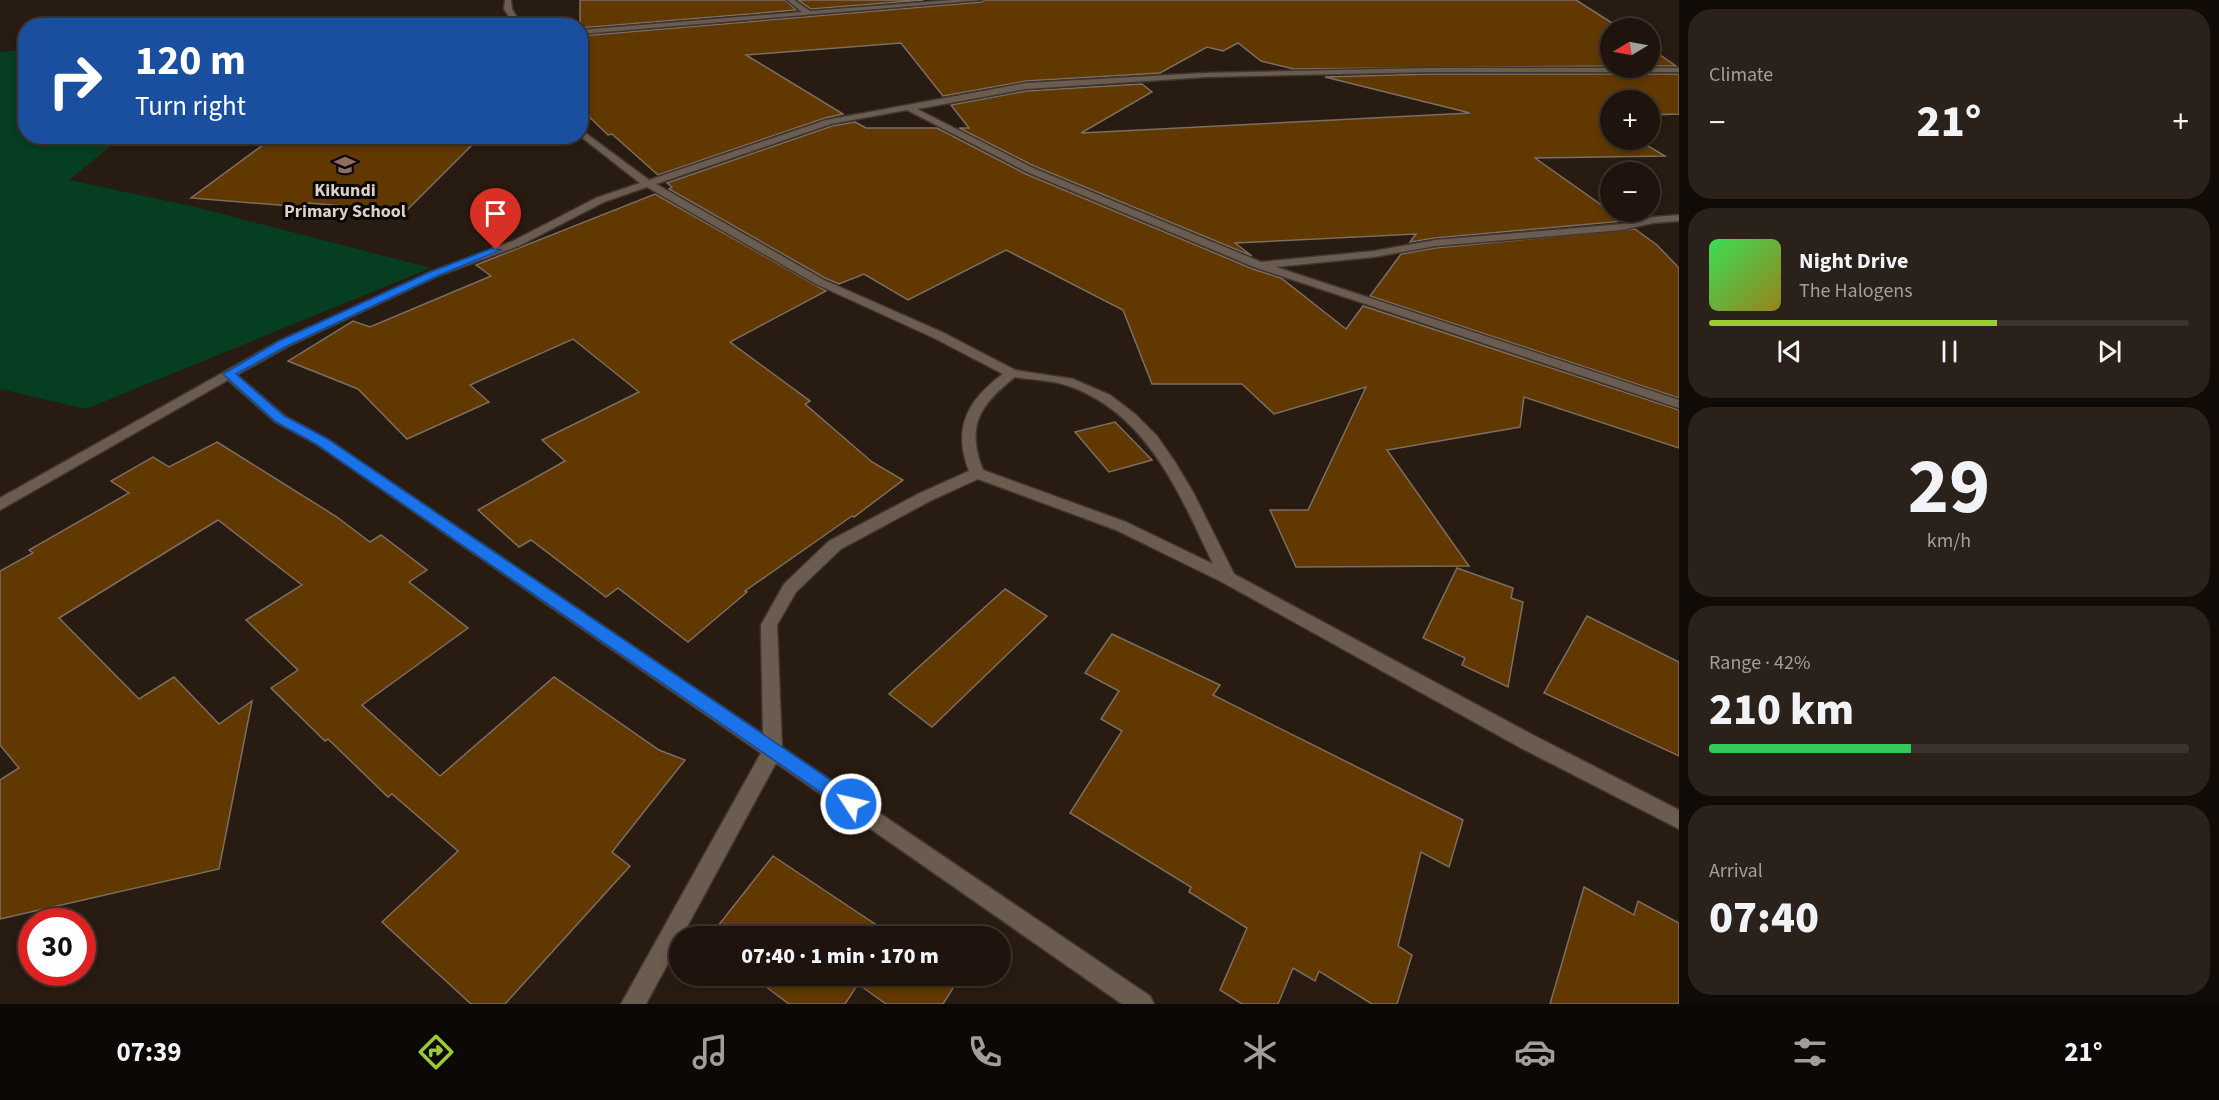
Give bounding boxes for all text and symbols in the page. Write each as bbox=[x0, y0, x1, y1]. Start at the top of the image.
north arrow bbox=[1600, 18, 1660, 78]
map controls bbox=[1600, 18, 1660, 222]
text: 120 m bbox=[135, 31, 246, 91]
icon: right bbox=[36, 42, 114, 120]
text: Climate bbox=[1709, 61, 1773, 89]
text: Turn right bbox=[135, 87, 246, 126]
button: + bbox=[1600, 90, 1660, 150]
text: 21° bbox=[1917, 90, 1981, 154]
text: − bbox=[1709, 99, 1725, 146]
text: + bbox=[2173, 99, 2189, 146]
school or university icon: Kikundi Primary School bbox=[333, 153, 357, 177]
button: − bbox=[1600, 162, 1660, 222]
place label: Kikundi Primary School bbox=[284, 178, 406, 224]
pin bbox=[470, 188, 521, 250]
icon: arrive bbox=[479, 197, 512, 230]
text: Night Drive bbox=[1799, 245, 1908, 277]
text: The Halogens bbox=[1799, 277, 1913, 305]
icon: previous bbox=[1773, 335, 1806, 368]
icon: pause bbox=[1933, 335, 1966, 368]
icon: next bbox=[2093, 335, 2126, 368]
text: 29 bbox=[1908, 432, 1990, 543]
text: km/h bbox=[1927, 527, 1971, 555]
text: Range · 42% bbox=[1709, 649, 1810, 677]
text: 210 km bbox=[1709, 678, 1854, 742]
position arrow bbox=[819, 772, 883, 836]
text: Arrival bbox=[1709, 857, 1763, 885]
text: 07:40 bbox=[1709, 886, 1819, 950]
speed limit sign: 30 bbox=[18, 908, 96, 986]
text: 07:40 · 1 min · 170 m bbox=[741, 940, 939, 972]
icon: directions bbox=[415, 1031, 457, 1073]
icon: music bbox=[689, 1031, 731, 1073]
icon: phone bbox=[964, 1031, 1006, 1073]
icon: climate bbox=[1239, 1031, 1281, 1073]
icon: car bbox=[1514, 1031, 1556, 1073]
icon: filters bbox=[1789, 1031, 1831, 1073]
text: 07:39 bbox=[116, 1033, 182, 1072]
text: 21° bbox=[2064, 1033, 2103, 1072]

